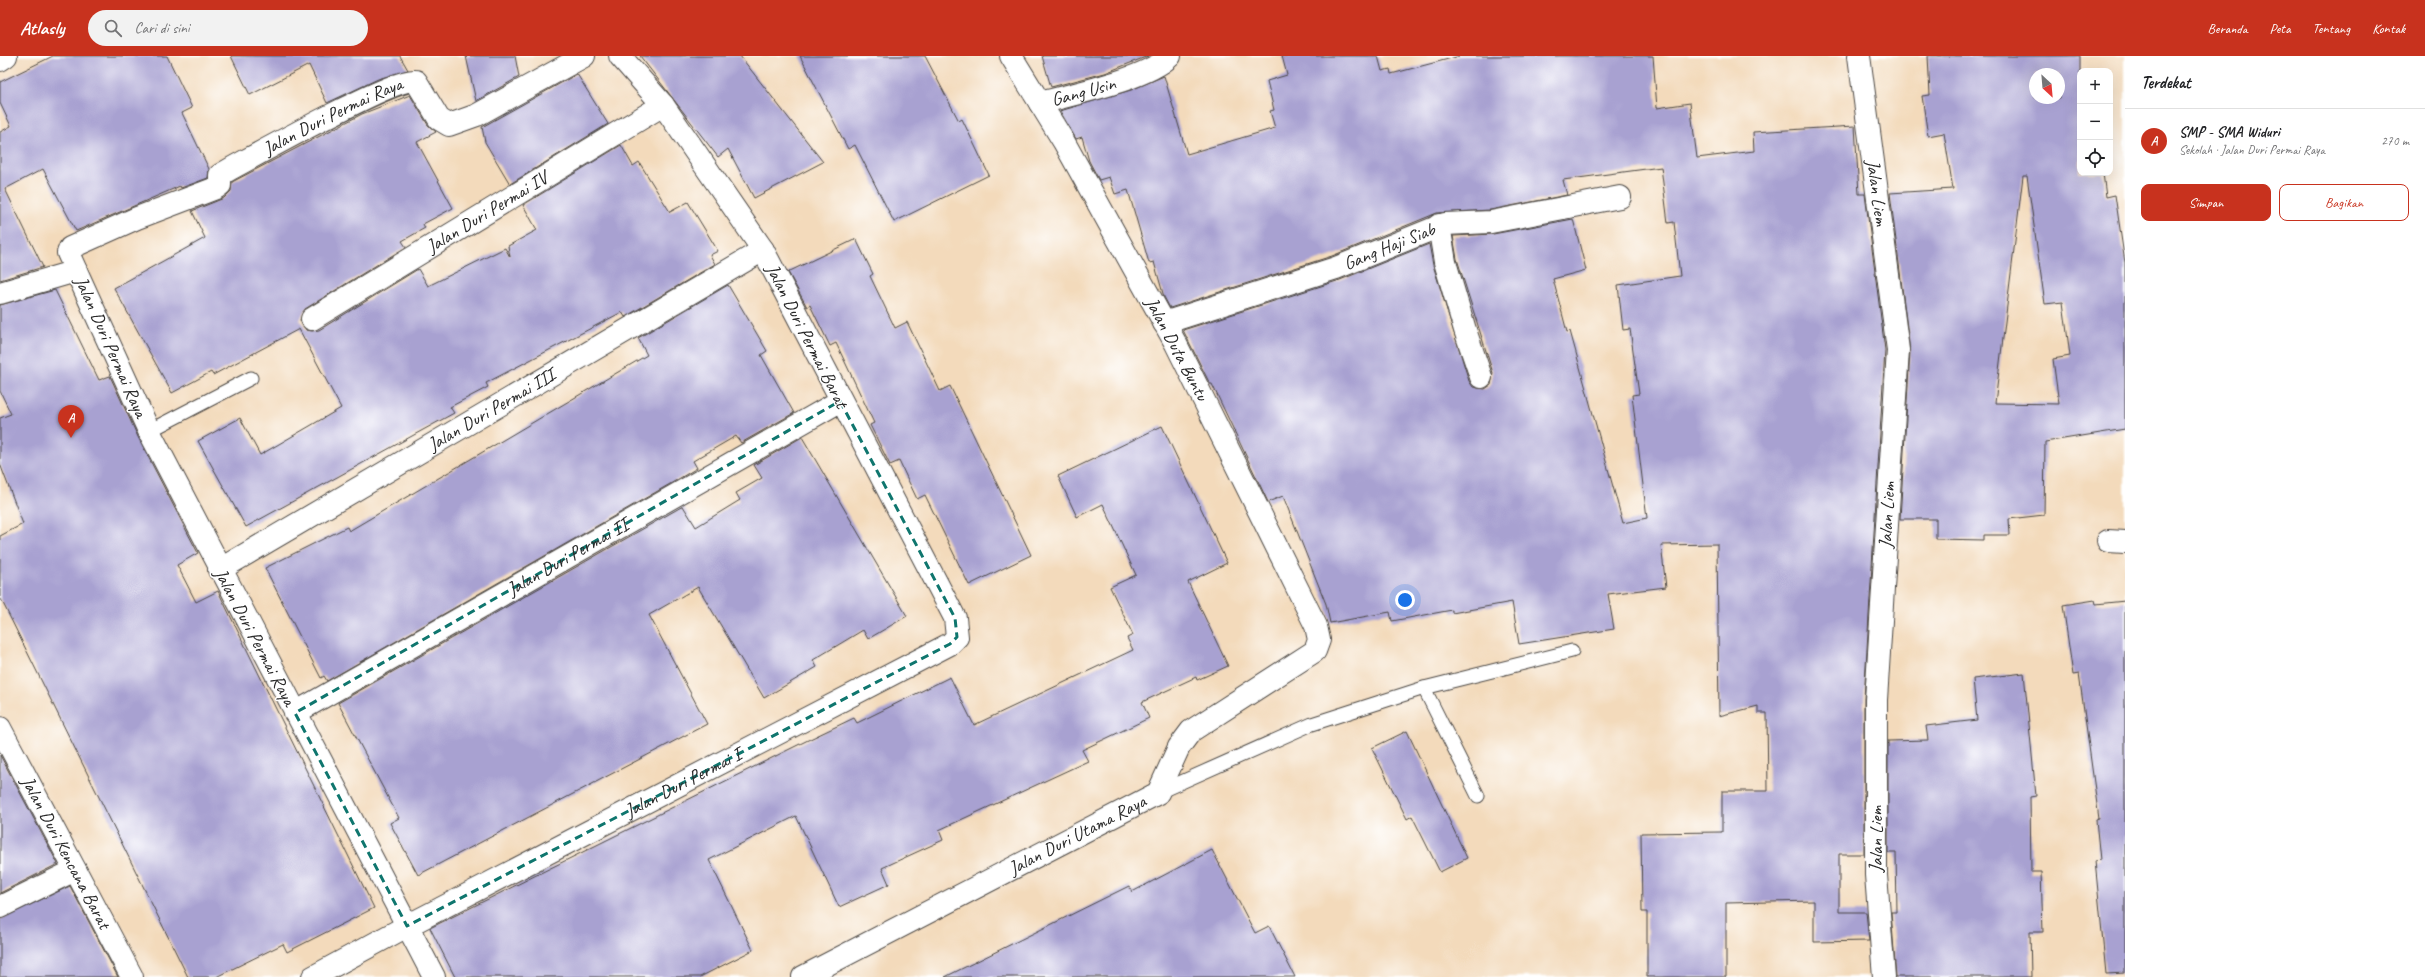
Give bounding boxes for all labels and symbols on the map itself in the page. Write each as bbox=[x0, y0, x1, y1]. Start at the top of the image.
north arrow bbox=[2029, 68, 2065, 104]
street label: Jalan Duri Permai Raya bbox=[258, 71, 408, 161]
street label: Gang Usin bbox=[1049, 71, 1119, 112]
street label: Jalan Liem bbox=[1861, 157, 1894, 229]
street label: Jalan Duri Permai IV bbox=[421, 164, 555, 259]
street label: Gang Haji Siab bbox=[1340, 217, 1440, 276]
street label: Jalan Duri Permai Barat bbox=[760, 259, 854, 414]
street label: Jalan Duri Permai Raya bbox=[69, 272, 154, 423]
street label: Jalan Duta Buntu bbox=[1139, 292, 1215, 406]
street label: Jalan Duri Permai III bbox=[423, 361, 563, 457]
pin: A bbox=[58, 405, 84, 438]
street label: Jalan Liem bbox=[1873, 480, 1901, 550]
street label: Jalan Duri Permai II bbox=[502, 511, 636, 602]
street label: Jalan Duri Permai Raya bbox=[208, 563, 302, 712]
your location bbox=[1395, 590, 1415, 610]
street label: Jalan Duri Permai I bbox=[620, 740, 749, 823]
street label: Jalan Duri Kencana Barat bbox=[15, 771, 117, 935]
street label: Jalan Duri Utama Raya bbox=[1004, 789, 1151, 881]
street label: Jalan Liem bbox=[1864, 804, 1888, 873]

